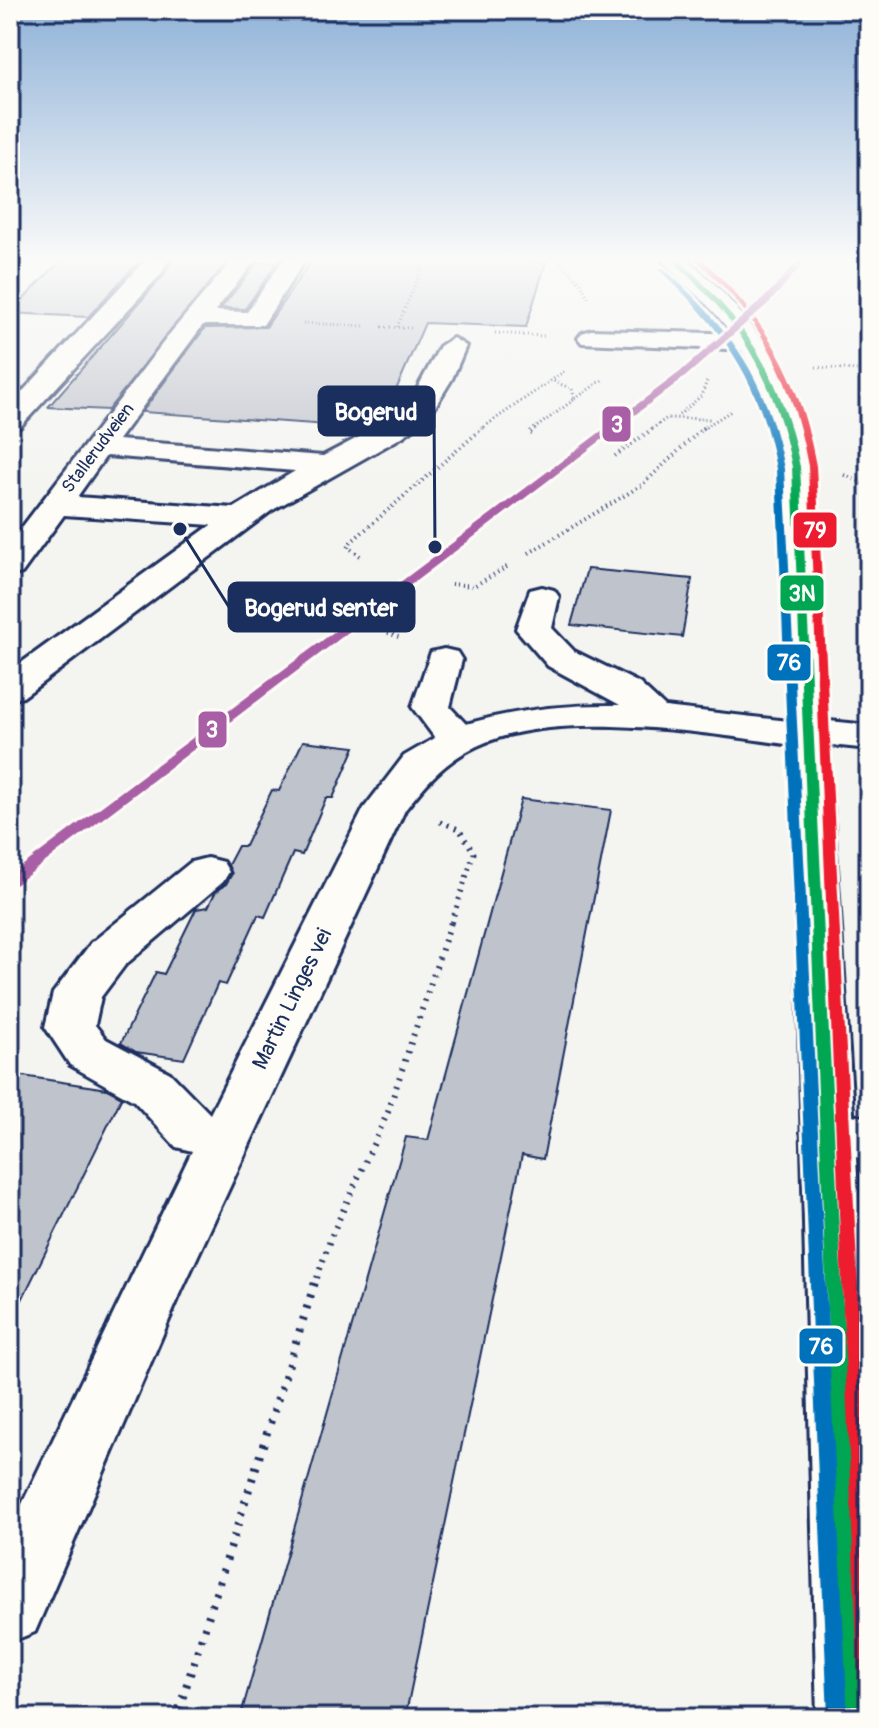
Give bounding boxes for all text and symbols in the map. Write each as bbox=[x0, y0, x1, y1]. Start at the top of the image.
callout: Bogerud bbox=[319, 387, 434, 435]
street label: Stallerudveien bbox=[57, 398, 139, 498]
text: Bogerud bbox=[335, 398, 417, 427]
line badge: 3 bbox=[601, 405, 632, 443]
text: 3 bbox=[611, 411, 623, 439]
line badge: 79 bbox=[792, 511, 838, 549]
text: 79 bbox=[804, 517, 826, 545]
line badge: 3N bbox=[779, 574, 825, 612]
text: 3N bbox=[788, 580, 816, 608]
callout: Bogerud senter bbox=[229, 583, 414, 631]
text: Bogerud senter bbox=[244, 594, 398, 623]
line badge: 76 bbox=[766, 643, 812, 682]
text: 76 bbox=[777, 649, 801, 677]
line badge: 3 bbox=[197, 710, 228, 749]
text: 3 bbox=[206, 716, 218, 744]
street label: Martin Linges vei bbox=[246, 924, 338, 1074]
line badge: 76 bbox=[798, 1327, 844, 1365]
text: 76 bbox=[809, 1333, 833, 1361]

